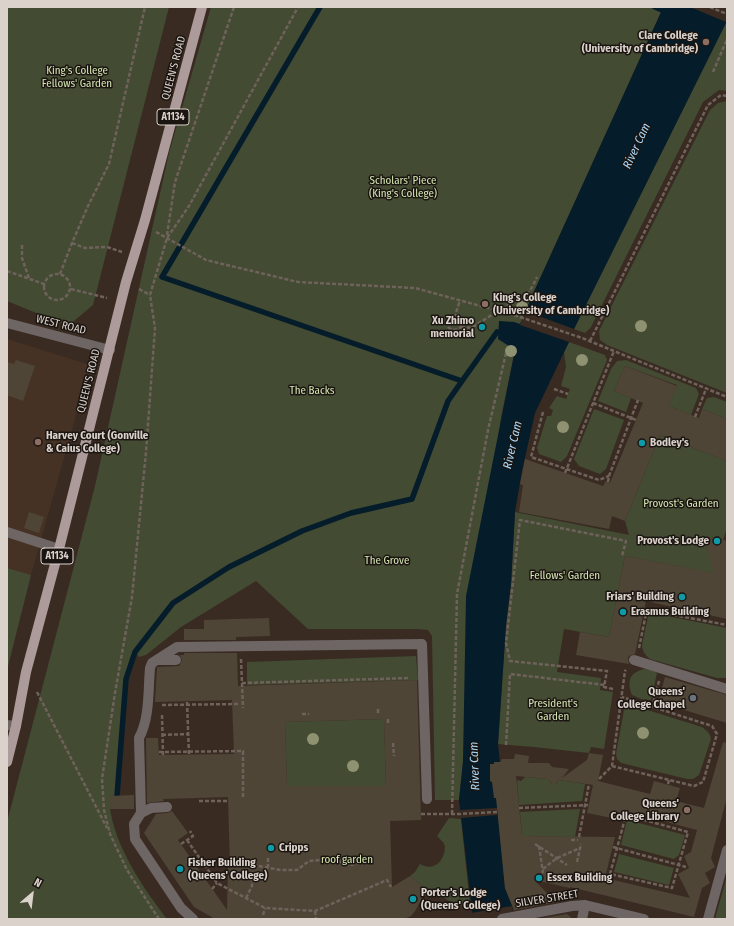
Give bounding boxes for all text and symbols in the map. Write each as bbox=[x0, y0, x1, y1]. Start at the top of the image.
place label: Clare College (University of Cambridge) bbox=[582, 29, 698, 55]
street label: QUEEN'S ROAD bbox=[159, 35, 189, 101]
marker: Clare College (University of Cambridge) bbox=[701, 37, 711, 47]
park label: King's College Fellows' Garden bbox=[42, 64, 112, 90]
road number: A1134 bbox=[157, 109, 189, 125]
water label: River Cam bbox=[620, 121, 654, 171]
park label: Scholars' Piece (King's College) bbox=[369, 174, 437, 200]
place label: King's College (University of Cambridge) bbox=[493, 291, 609, 317]
marker: King's College (University of Cambridge) bbox=[480, 299, 490, 309]
street label: WEST ROAD bbox=[35, 312, 87, 338]
place label: Xu Zhimo memorial bbox=[431, 314, 474, 340]
marker: Xu Zhimo memorial bbox=[477, 322, 487, 332]
street label: QUEEN'S ROAD bbox=[75, 348, 103, 414]
park label: The Backs bbox=[290, 384, 334, 398]
water label: River Cam bbox=[501, 420, 525, 470]
place label: Harvey Court (Gonville & Caius College) bbox=[46, 429, 148, 455]
place label: Bodley's bbox=[650, 436, 689, 450]
marker: Harvey Court (Gonville & Caius College) bbox=[33, 437, 43, 447]
marker: Bodley's bbox=[637, 438, 647, 448]
park label: Provost's Garden bbox=[643, 497, 719, 511]
place label: Provost's Lodge bbox=[637, 534, 709, 548]
marker: Provost's Lodge bbox=[712, 536, 722, 546]
road number: A1134 bbox=[41, 548, 73, 564]
park label: The Grove bbox=[365, 554, 409, 568]
park label: Fellows' Garden bbox=[530, 569, 600, 583]
place label: Friars' Building bbox=[606, 590, 674, 604]
marker: Friars' Building bbox=[677, 592, 687, 602]
place label: Erasmus Building bbox=[631, 605, 709, 619]
marker: Erasmus Building bbox=[618, 607, 628, 617]
place label: Queens' College Chapel bbox=[618, 685, 685, 711]
marker: Queens' College Chapel bbox=[688, 693, 698, 703]
park label: President's Garden bbox=[528, 697, 578, 723]
water label: River Cam bbox=[467, 741, 483, 791]
place label: Queens' College Library bbox=[611, 797, 679, 823]
marker: Queens' College Library bbox=[682, 805, 692, 815]
place label: Cripps bbox=[279, 841, 308, 855]
marker: Cripps bbox=[266, 843, 276, 853]
park label: roof garden bbox=[321, 853, 373, 867]
place label: Fisher Building (Queens' College) bbox=[188, 856, 267, 882]
marker: Fisher Building (Queens' College) bbox=[175, 864, 185, 874]
place label: Essex Building bbox=[547, 871, 612, 885]
marker: Essex Building bbox=[534, 873, 544, 883]
north arrow bbox=[12, 874, 52, 914]
text: N bbox=[32, 876, 44, 890]
place label: Porter's Lodge (Queens' College) bbox=[421, 886, 500, 912]
street label: SILVER STREET bbox=[515, 888, 579, 910]
marker: Porter's Lodge (Queens' College) bbox=[408, 894, 418, 904]

